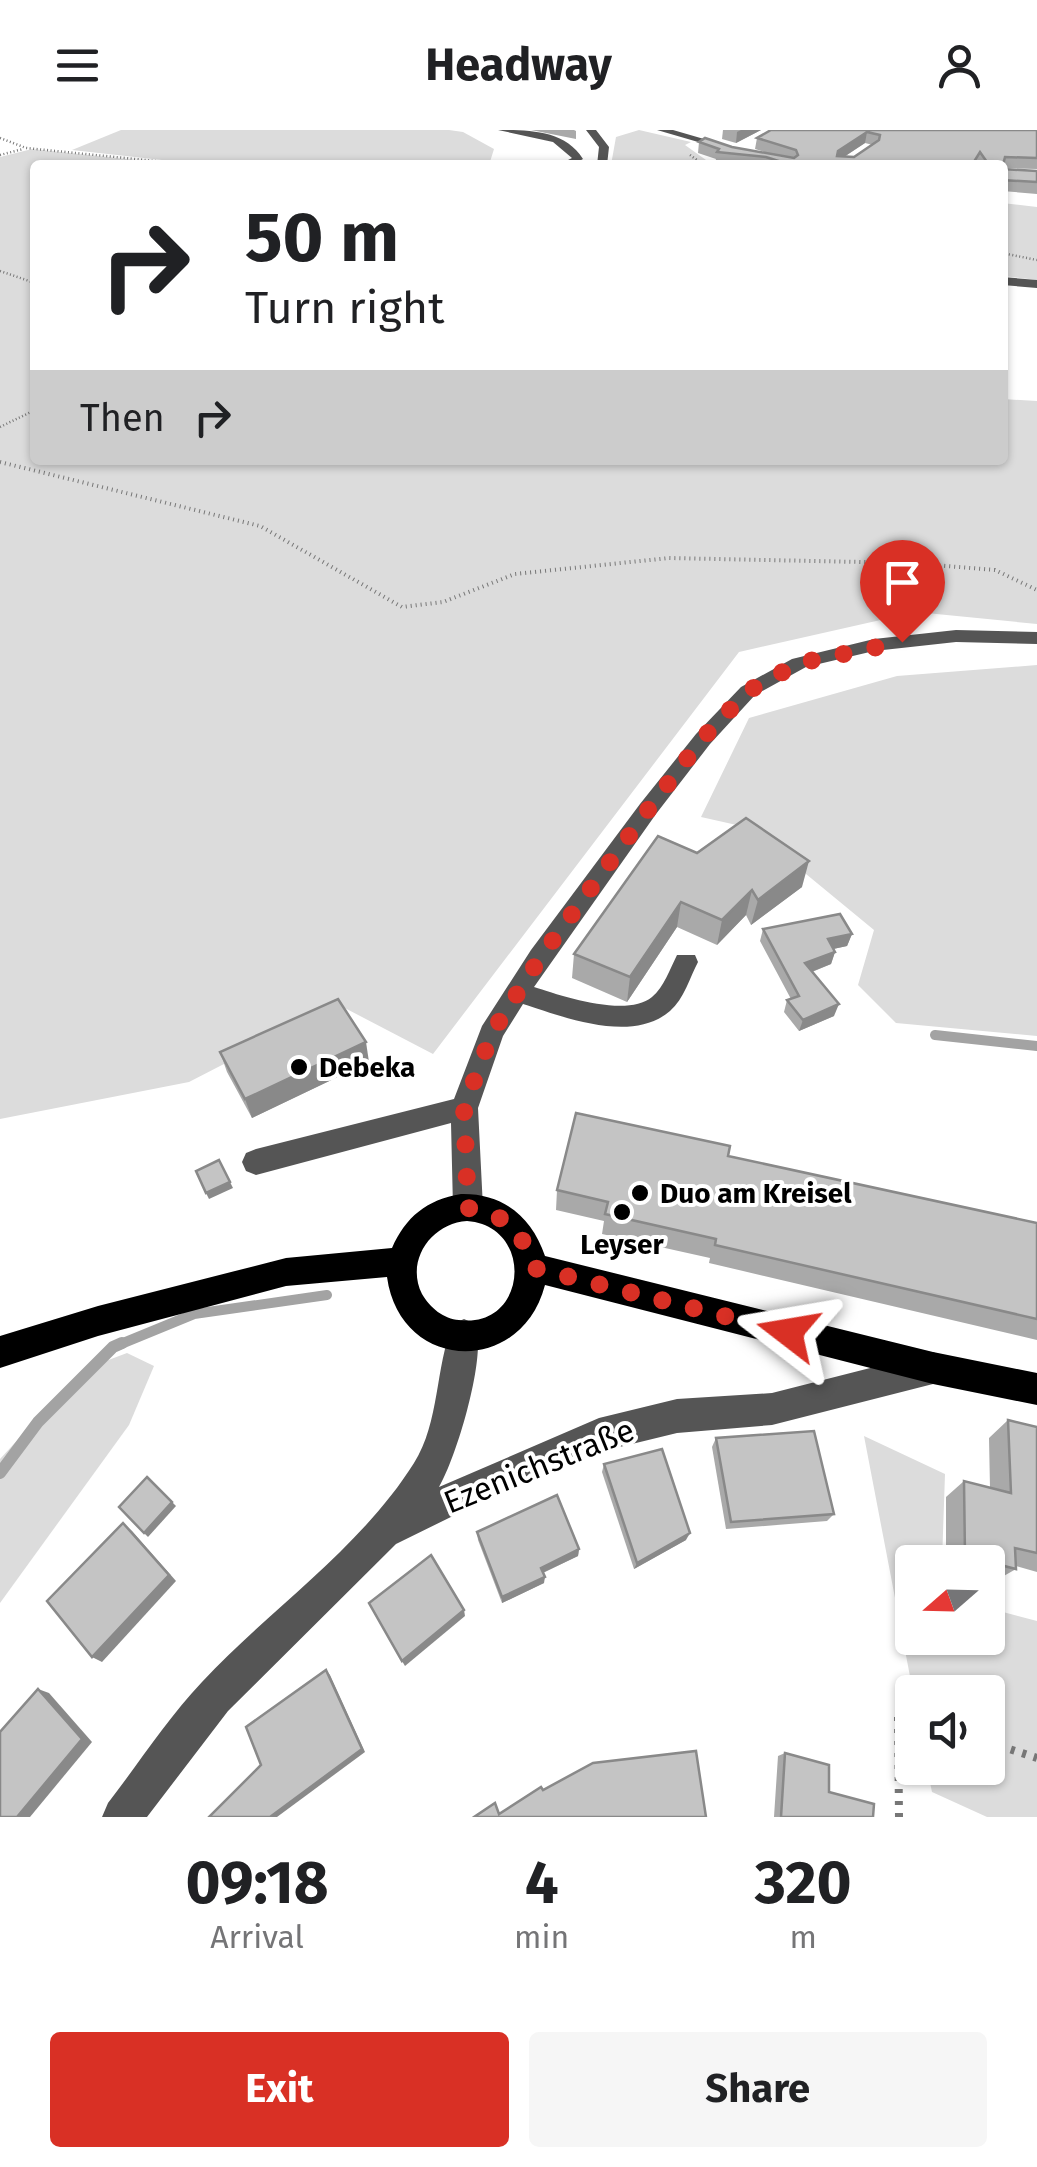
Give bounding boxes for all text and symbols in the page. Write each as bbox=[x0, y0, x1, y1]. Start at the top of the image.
icon: menu bbox=[50, 38, 105, 93]
text: Headway bbox=[425, 38, 612, 92]
icon: person bbox=[932, 38, 987, 93]
text: 50 m bbox=[245, 196, 399, 280]
icon: right bbox=[80, 200, 210, 330]
text: Turn right bbox=[245, 281, 444, 335]
icon: right bbox=[185, 390, 240, 445]
text: Then bbox=[80, 395, 165, 441]
pin bbox=[860, 540, 945, 643]
icon: arrive bbox=[875, 555, 930, 610]
place label: Debeka bbox=[319, 1051, 415, 1084]
marker: Debeka bbox=[288, 1056, 310, 1078]
place label: Duo am Kreisel bbox=[660, 1177, 852, 1210]
marker: Duo am Kreisel bbox=[629, 1182, 651, 1204]
marker: Leyser bbox=[611, 1201, 633, 1223]
place label: Leyser bbox=[580, 1228, 664, 1261]
position arrow bbox=[736, 1280, 840, 1384]
street label: Ezenichstraße bbox=[438, 1411, 640, 1521]
north arrow bbox=[895, 1545, 1005, 1655]
map controls bbox=[895, 1545, 1005, 1785]
button: sound bbox=[895, 1675, 1005, 1785]
text: 09:18 bbox=[185, 1847, 329, 1919]
text: 4 bbox=[525, 1847, 559, 1919]
text: 320 bbox=[755, 1847, 852, 1919]
text: Arrival bbox=[210, 1918, 304, 1956]
text: min bbox=[514, 1918, 569, 1956]
text: m bbox=[789, 1918, 817, 1956]
button: Exit bbox=[50, 2032, 509, 2147]
button: Share bbox=[529, 2032, 987, 2147]

